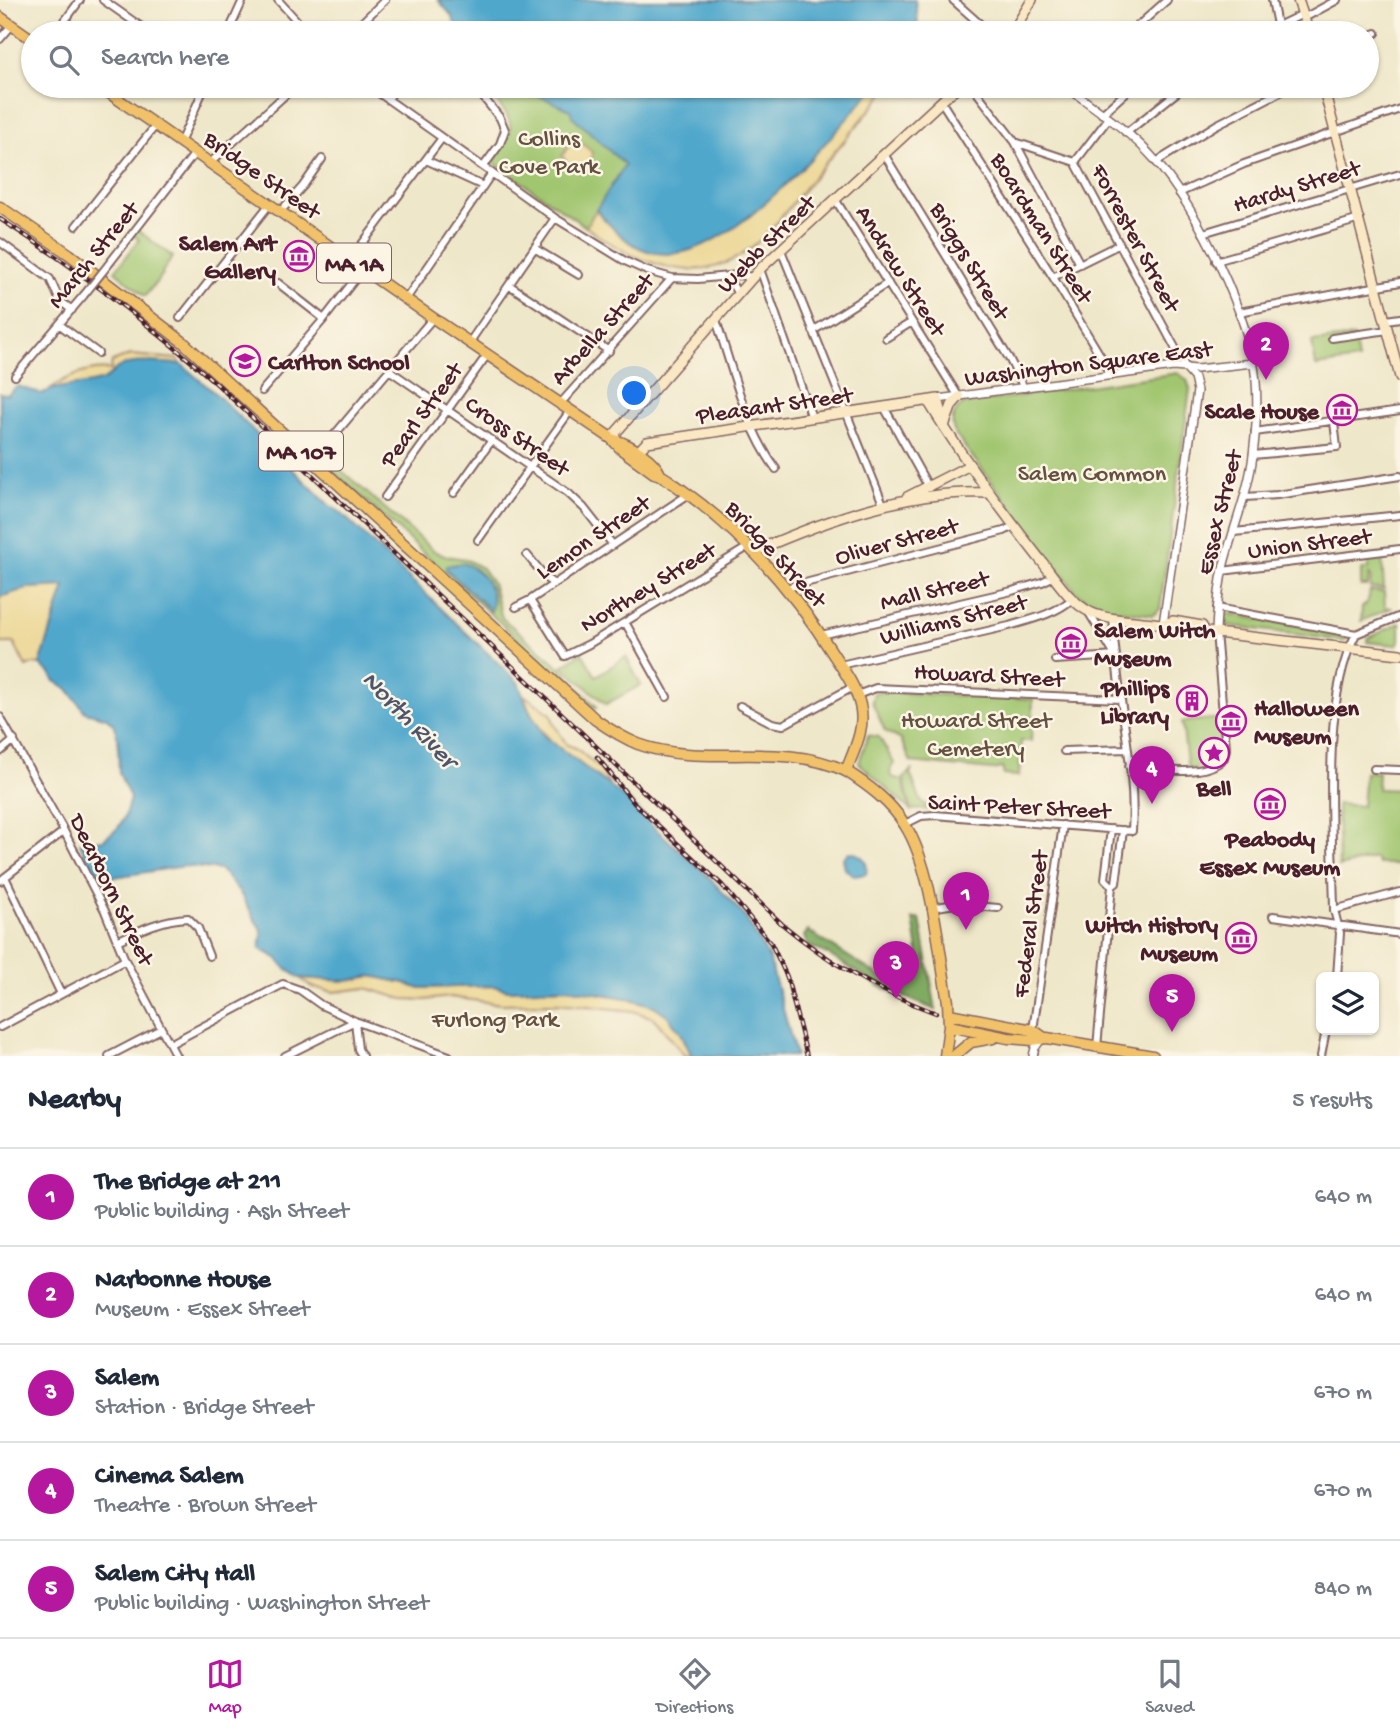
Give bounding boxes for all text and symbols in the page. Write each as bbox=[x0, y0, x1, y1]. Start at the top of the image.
search box bbox=[21, 21, 1379, 98]
icon: search bbox=[45, 41, 83, 79]
text: Search here bbox=[101, 44, 229, 75]
street label: Bridge Street bbox=[196, 125, 327, 229]
park label: Collins Cove Park bbox=[499, 126, 601, 183]
street label: Boardman Street bbox=[982, 147, 1099, 311]
street label: Hardy Street bbox=[1230, 155, 1366, 221]
street label: Forrester Street bbox=[1082, 159, 1186, 319]
street label: Webb Street bbox=[712, 188, 824, 301]
street label: March Street bbox=[43, 195, 148, 316]
street label: Briggs Street bbox=[921, 197, 1015, 328]
street label: Andrew Street bbox=[847, 201, 952, 344]
place label: Salem Art Gallery bbox=[179, 231, 278, 288]
museum icon: Salem Art Gallery bbox=[282, 239, 316, 273]
road number: MA 1A bbox=[317, 244, 391, 282]
street label: Arbella Street bbox=[546, 267, 663, 393]
pin: 2 bbox=[1243, 322, 1289, 380]
street label: Washington Square East bbox=[963, 336, 1216, 395]
school or university icon: Carlton School bbox=[228, 344, 262, 378]
place label: Carlton School bbox=[268, 350, 410, 379]
street label: Pearl Street bbox=[375, 356, 472, 475]
your location bbox=[617, 376, 651, 410]
street label: Pleasant Street bbox=[694, 382, 857, 433]
street label: Cross Street bbox=[458, 391, 576, 486]
museum icon: Scale House bbox=[1325, 393, 1359, 427]
place label: Scale House bbox=[1204, 399, 1321, 428]
road number: MA 107 bbox=[259, 432, 343, 471]
street label: Essex Street bbox=[1192, 445, 1251, 578]
park label: Salem Common bbox=[1018, 461, 1167, 490]
street label: Lemon Street bbox=[531, 489, 659, 588]
street label: Bridge Street bbox=[717, 495, 833, 617]
street label: Oliver Street bbox=[832, 512, 964, 574]
street label: Union Street bbox=[1246, 523, 1375, 567]
street label: Northey Street bbox=[576, 536, 724, 641]
street label: Mall Street bbox=[878, 565, 994, 619]
street label: Williams Street bbox=[877, 589, 1032, 654]
place label: Salem Witch Museum bbox=[1094, 618, 1215, 675]
museum icon: Salem Witch Museum bbox=[1054, 626, 1088, 660]
street label: Howard Street bbox=[913, 659, 1067, 696]
water label: North River bbox=[354, 666, 465, 780]
place label: Phillips Library bbox=[1099, 676, 1170, 733]
building icon: Phillips Library bbox=[1175, 684, 1209, 718]
place label: Halloween Museum bbox=[1254, 696, 1359, 753]
museum icon: Halloween Museum bbox=[1214, 704, 1248, 738]
park label: Howard Street Cemetery bbox=[901, 708, 1053, 765]
place icon: Bell bbox=[1197, 736, 1231, 770]
pin: 4 bbox=[1129, 746, 1175, 804]
place label: Bell bbox=[1195, 776, 1232, 805]
museum icon: Peabody Essex Museum bbox=[1253, 787, 1287, 821]
street label: Saint Peter Street bbox=[927, 789, 1113, 828]
street label: Dearborn Street bbox=[60, 808, 160, 973]
place label: Peabody Essex Museum bbox=[1200, 827, 1340, 884]
street label: Federal Street bbox=[1008, 847, 1057, 1001]
pin: 1 bbox=[943, 872, 989, 930]
place label: Witch History Museum bbox=[1085, 913, 1218, 970]
museum icon: Witch History Museum bbox=[1224, 921, 1258, 955]
pin: 3 bbox=[873, 941, 919, 999]
map controls bbox=[1316, 972, 1379, 1035]
button: layers bbox=[1316, 972, 1379, 1035]
pin: 5 bbox=[1149, 974, 1195, 1032]
park label: Furlong Park bbox=[431, 1007, 560, 1036]
text: Nearby bbox=[28, 1084, 121, 1119]
text: 5 results bbox=[1292, 1088, 1372, 1115]
text: The Bridge at 211 bbox=[95, 1168, 281, 1199]
text: 1 bbox=[46, 1184, 56, 1211]
text: 640 m bbox=[1315, 1184, 1372, 1211]
text: Public building · Ash Street bbox=[95, 1199, 349, 1226]
text: Narbonne House bbox=[95, 1266, 271, 1297]
text: 2 bbox=[45, 1282, 57, 1309]
text: 640 m bbox=[1315, 1282, 1372, 1309]
text: Museum · Essex Street bbox=[95, 1297, 309, 1324]
text: Salem bbox=[95, 1364, 159, 1395]
text: 3 bbox=[45, 1380, 57, 1407]
text: 670 m bbox=[1314, 1380, 1372, 1407]
text: Station · Bridge Street bbox=[95, 1395, 313, 1422]
text: Cinema Salem bbox=[95, 1462, 244, 1493]
text: 4 bbox=[46, 1478, 56, 1505]
text: 670 m bbox=[1314, 1478, 1372, 1505]
text: Theatre · Brown Street bbox=[95, 1493, 316, 1520]
text: Salem City Hall bbox=[95, 1560, 255, 1591]
text: 5 bbox=[45, 1576, 57, 1603]
text: 840 m bbox=[1314, 1576, 1372, 1603]
text: Public building · Washington Street bbox=[95, 1591, 429, 1618]
tab: Map bbox=[206, 1655, 244, 1720]
tab: Directions bbox=[656, 1655, 733, 1720]
tab: Saved bbox=[1145, 1655, 1194, 1720]

